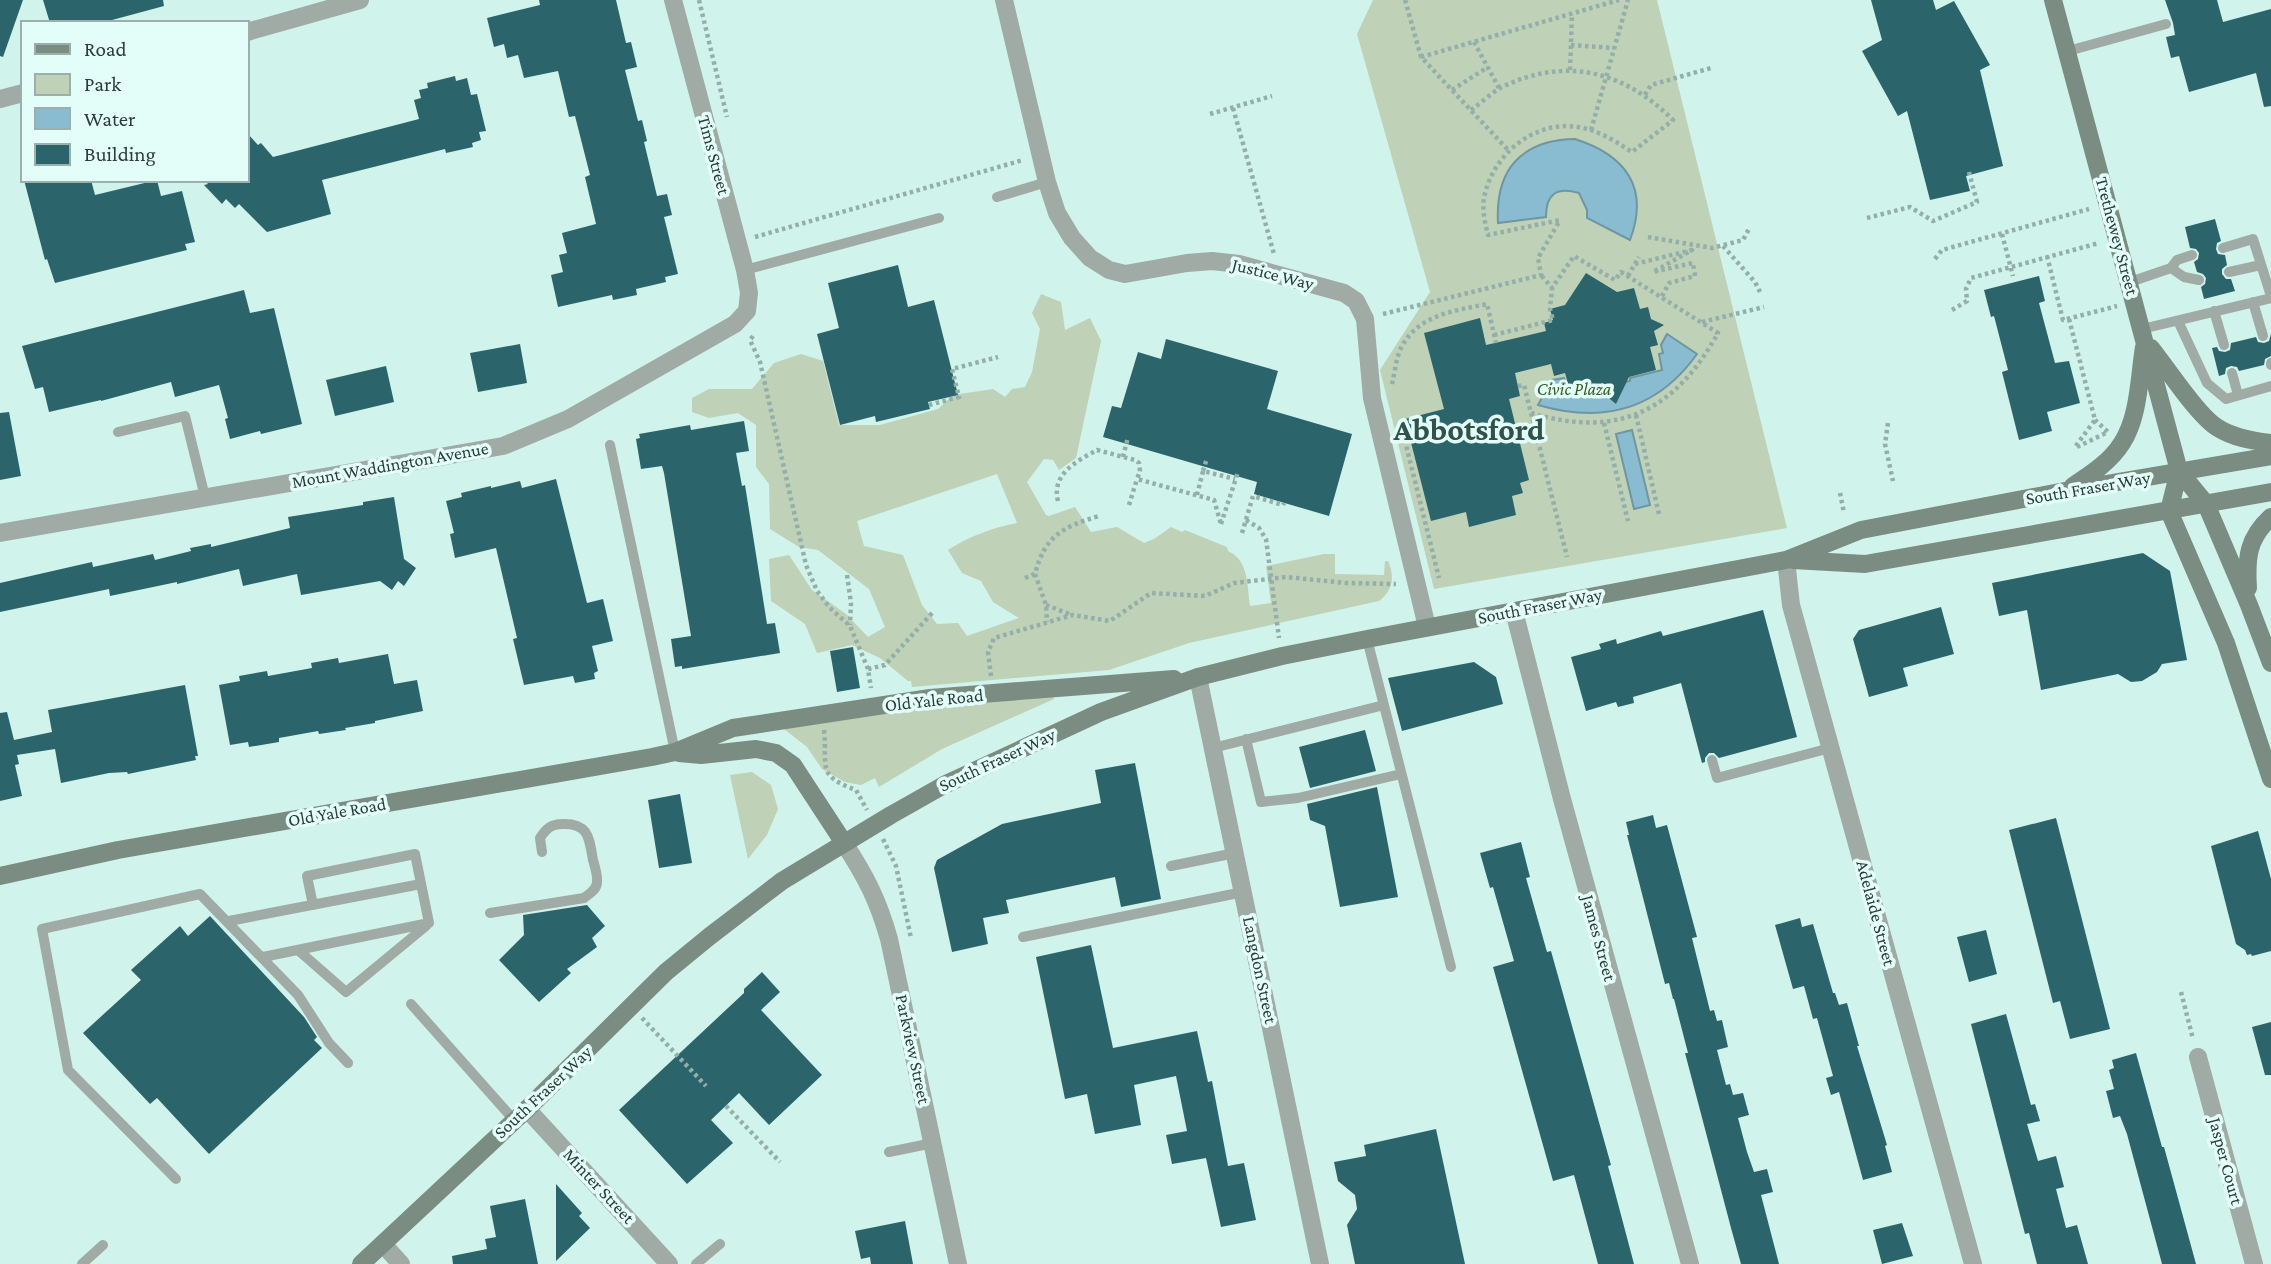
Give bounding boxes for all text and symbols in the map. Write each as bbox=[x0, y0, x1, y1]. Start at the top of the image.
legend bbox=[21, 21, 248, 182]
text: Road bbox=[84, 37, 127, 61]
text: Park bbox=[84, 72, 121, 96]
text: Water bbox=[84, 107, 136, 131]
street label: Tims Street bbox=[694, 113, 734, 198]
text: Building bbox=[84, 142, 156, 166]
street label: Trethewey Street bbox=[2092, 174, 2143, 299]
street label: Justice Way bbox=[1228, 254, 1317, 294]
park label: Civic Plaza bbox=[1537, 379, 1612, 399]
district label: Abbotsford bbox=[1393, 411, 1545, 447]
street label: Mount Waddington Avenue bbox=[290, 438, 490, 492]
street label: South Fraser Way bbox=[2024, 467, 2152, 509]
street label: South Fraser Way bbox=[1476, 584, 1604, 628]
street label: Old Yale Road bbox=[884, 685, 985, 715]
street label: South Fraser Way bbox=[936, 724, 1059, 796]
street label: Old Yale Road bbox=[287, 793, 388, 830]
street label: Adelaide Street bbox=[1852, 858, 1900, 969]
street label: James Street bbox=[1577, 891, 1620, 984]
street label: Langdon Street bbox=[1239, 915, 1281, 1027]
street label: Parkview Street bbox=[892, 992, 935, 1107]
street label: South Fraser Way bbox=[490, 1041, 596, 1142]
street label: Jasper Court bbox=[2204, 1113, 2247, 1208]
street label: Minter Street bbox=[559, 1144, 639, 1228]

